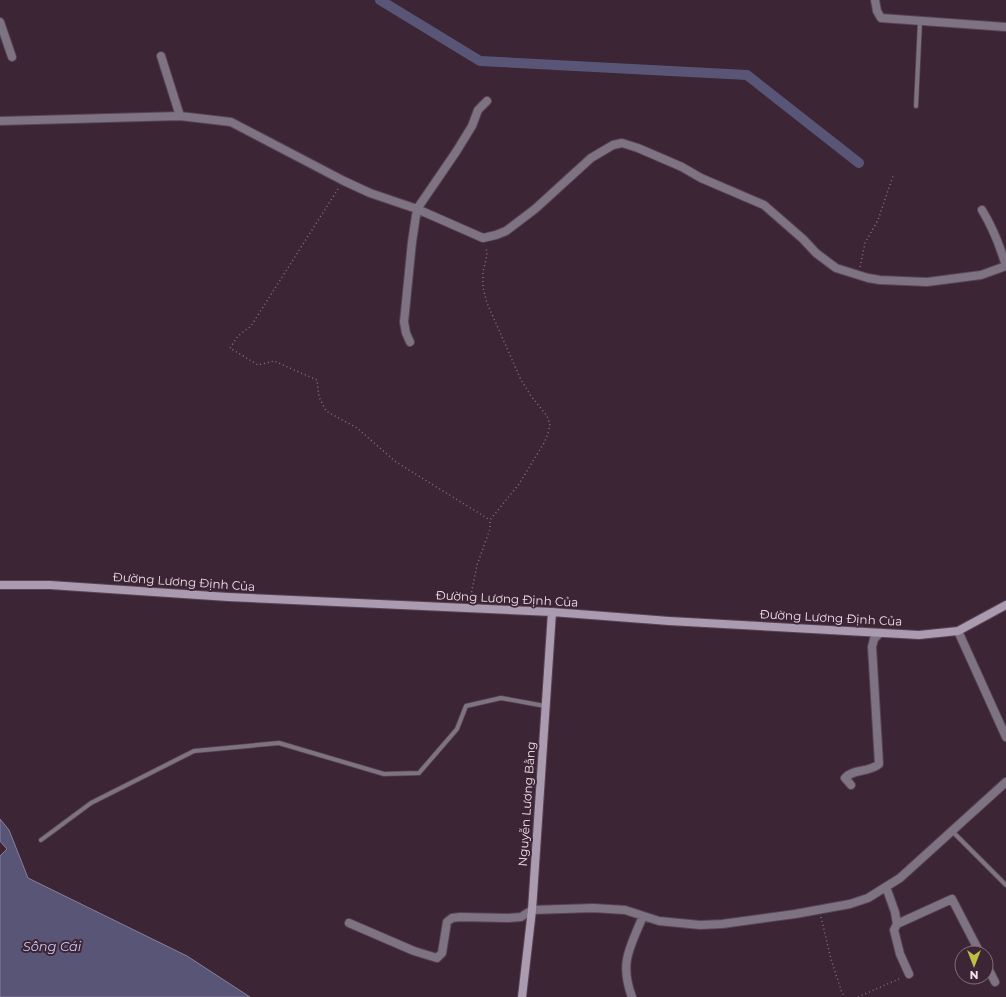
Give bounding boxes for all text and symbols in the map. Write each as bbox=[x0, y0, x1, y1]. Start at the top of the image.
street label: Đường Lương Định Của bbox=[112, 569, 256, 594]
street label: Đường Lương Định Của bbox=[435, 587, 579, 610]
street label: Đường Lương Định Của bbox=[759, 606, 903, 629]
street label: Nguyễn Lương Bằng bbox=[515, 741, 538, 867]
water label: Sông Cái bbox=[23, 938, 82, 954]
north arrow bbox=[954, 945, 994, 985]
text: N bbox=[970, 968, 978, 982]

